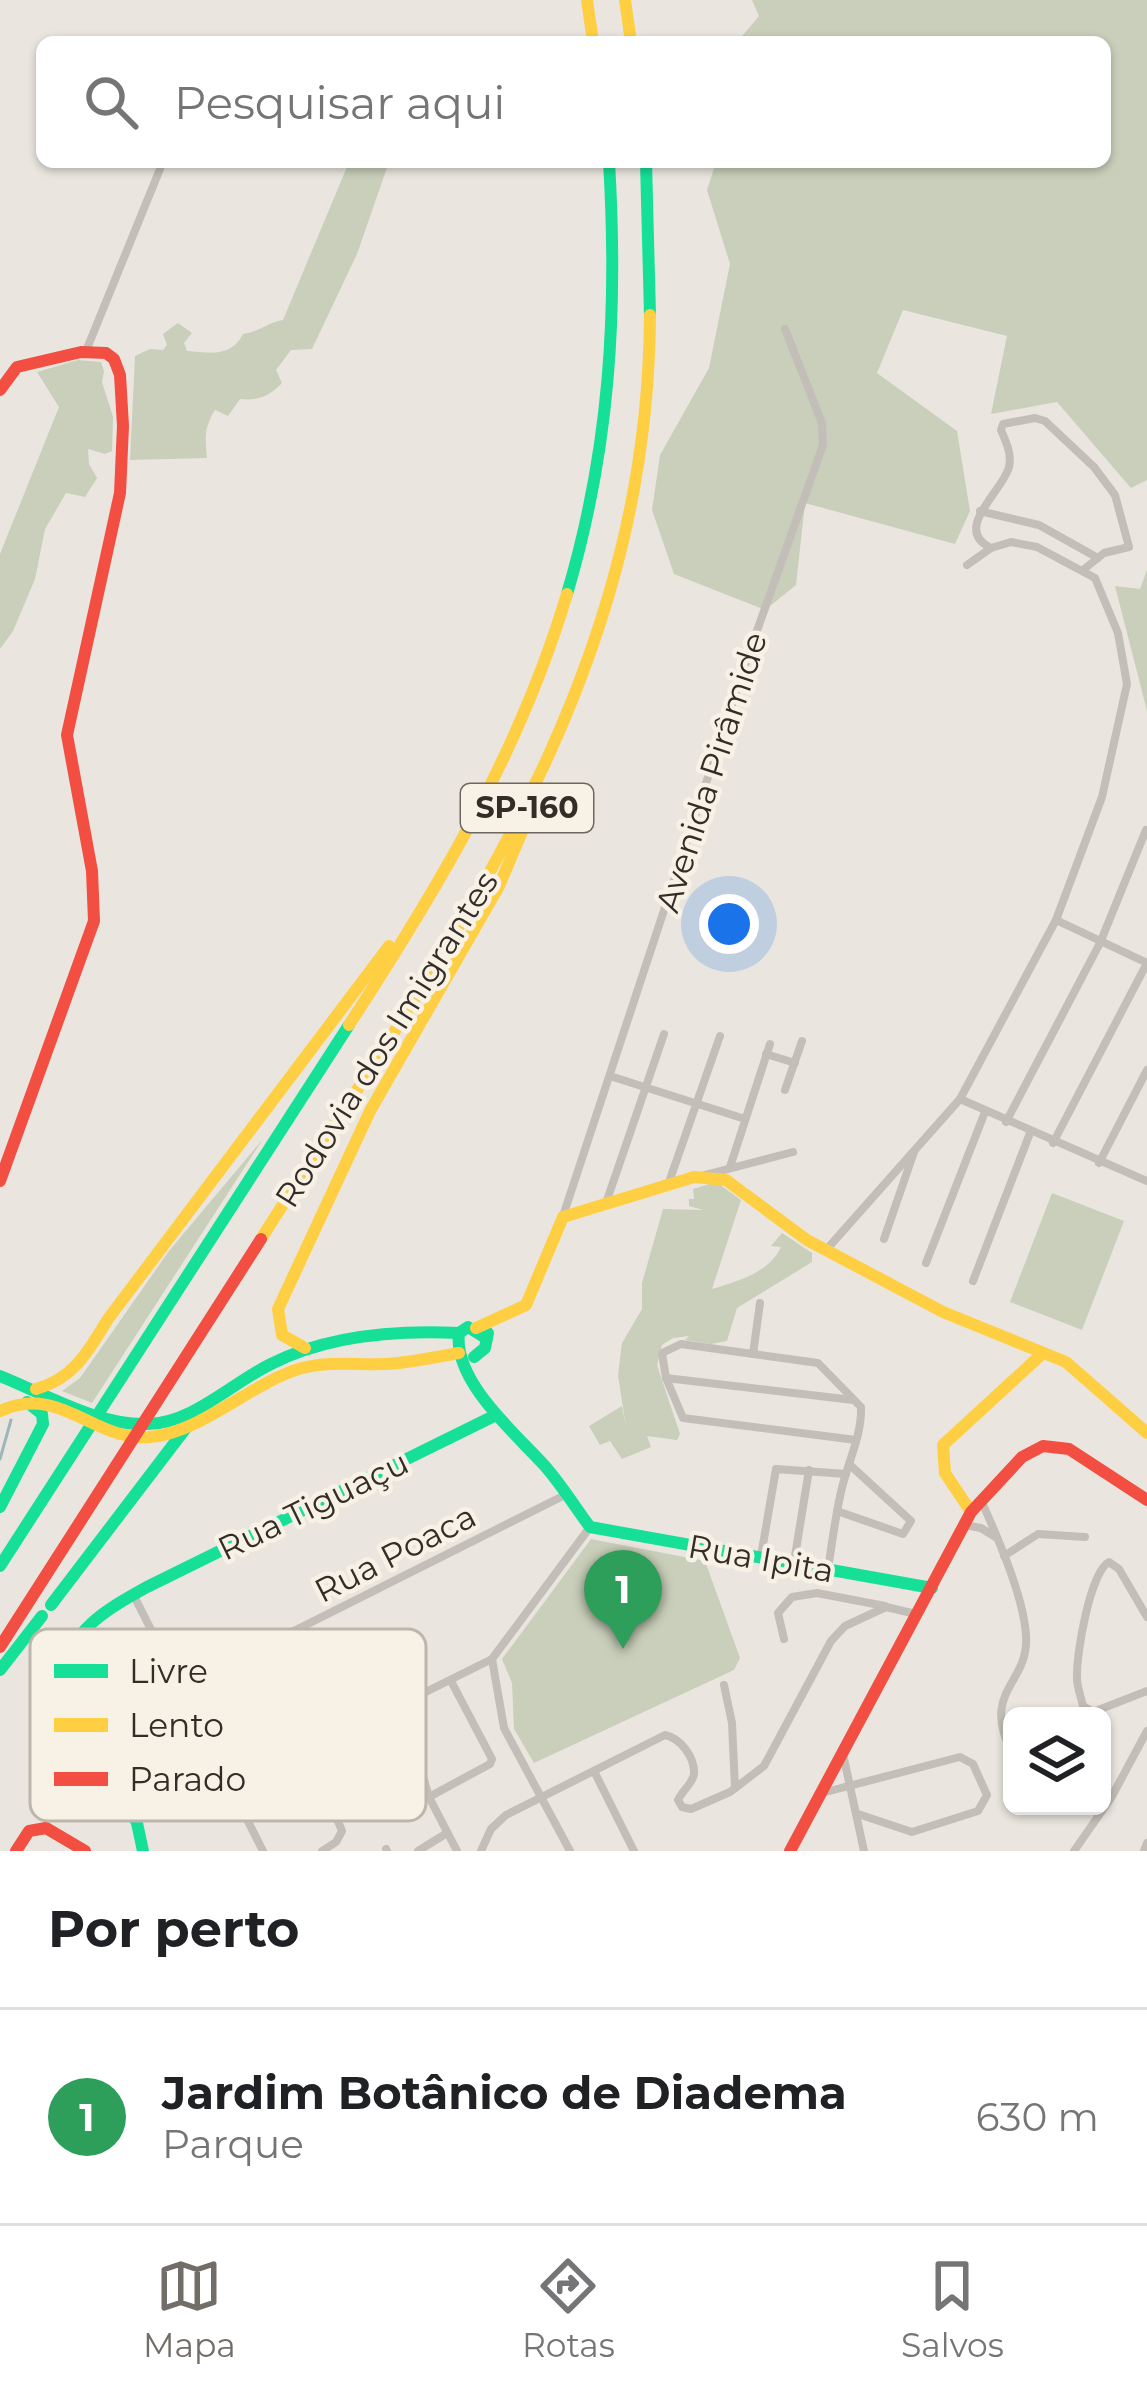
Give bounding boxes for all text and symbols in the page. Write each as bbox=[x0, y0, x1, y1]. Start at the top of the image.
search box bbox=[36, 36, 1111, 168]
icon: search bbox=[78, 69, 144, 135]
text: Pesquisar aqui bbox=[174, 75, 505, 130]
street label: Avenida Pirâmide bbox=[647, 627, 775, 917]
road number: SP-160 bbox=[461, 784, 593, 832]
street label: Rodovia dos Imigrantes bbox=[266, 864, 506, 1214]
your location bbox=[699, 894, 759, 954]
street label: Rua Tiguaçu bbox=[211, 1442, 415, 1568]
street label: Rua Poaca bbox=[308, 1495, 482, 1611]
street label: Rua Ipita bbox=[685, 1526, 837, 1590]
pin: 1 bbox=[584, 1550, 662, 1649]
legend bbox=[30, 1629, 426, 1821]
text: Livre bbox=[129, 1651, 208, 1691]
text: Lento bbox=[129, 1705, 224, 1745]
map controls bbox=[1003, 1707, 1111, 1815]
button: layers bbox=[1003, 1707, 1111, 1815]
text: Parado bbox=[129, 1759, 246, 1799]
text: Por perto bbox=[48, 1898, 299, 1960]
text: Jardim Botânico de Diadema bbox=[162, 2065, 847, 2120]
text: 1 bbox=[79, 2093, 95, 2141]
text: 630 m bbox=[976, 2093, 1099, 2141]
text: Parque bbox=[162, 2120, 304, 2168]
tab: Mapa bbox=[143, 2253, 236, 2365]
tab: Rotas bbox=[522, 2253, 615, 2365]
tab: Salvos bbox=[901, 2253, 1004, 2365]

